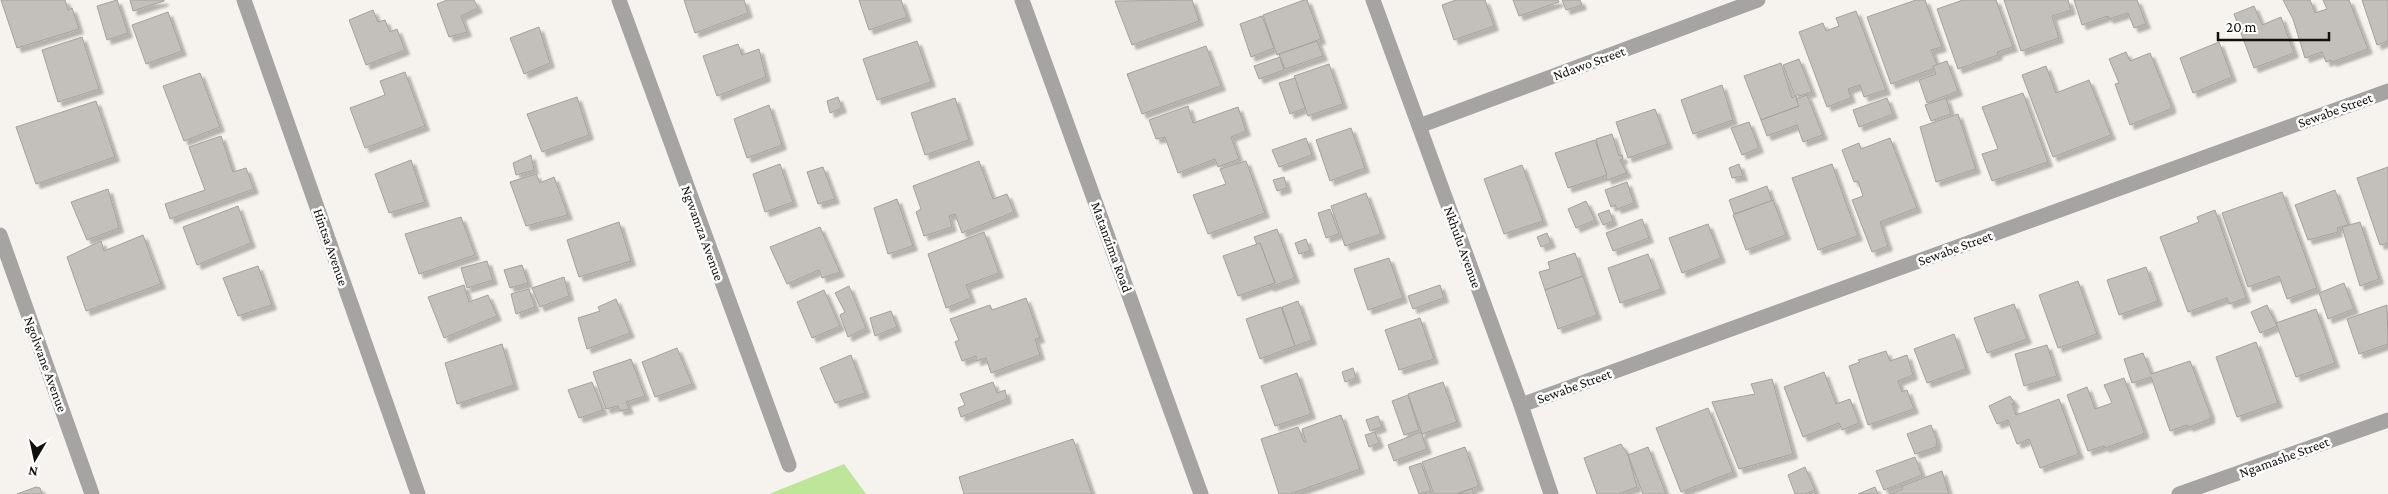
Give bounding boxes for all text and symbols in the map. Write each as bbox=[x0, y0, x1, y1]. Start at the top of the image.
scale bar bbox=[2218, 10, 2329, 42]
text: 20 m bbox=[2226, 19, 2257, 35]
street label: Ndawo Street bbox=[1551, 42, 1628, 83]
street label: Sewabe Street bbox=[2296, 89, 2375, 131]
street label: Ngwamza Avenue bbox=[678, 183, 728, 283]
street label: Matanzima Road bbox=[1088, 200, 1136, 295]
street label: Nkhulu Avenue bbox=[1441, 204, 1485, 290]
street label: Hintsa Avenue bbox=[310, 206, 352, 288]
street label: Sewabe Street bbox=[1916, 227, 1995, 269]
street label: Ngolwane Avenue bbox=[21, 314, 71, 414]
street label: Sewabe Street bbox=[1535, 365, 1614, 407]
street label: Ngamashe Street bbox=[2237, 433, 2332, 481]
north arrow bbox=[10, 434, 60, 484]
text: N bbox=[27, 463, 39, 480]

